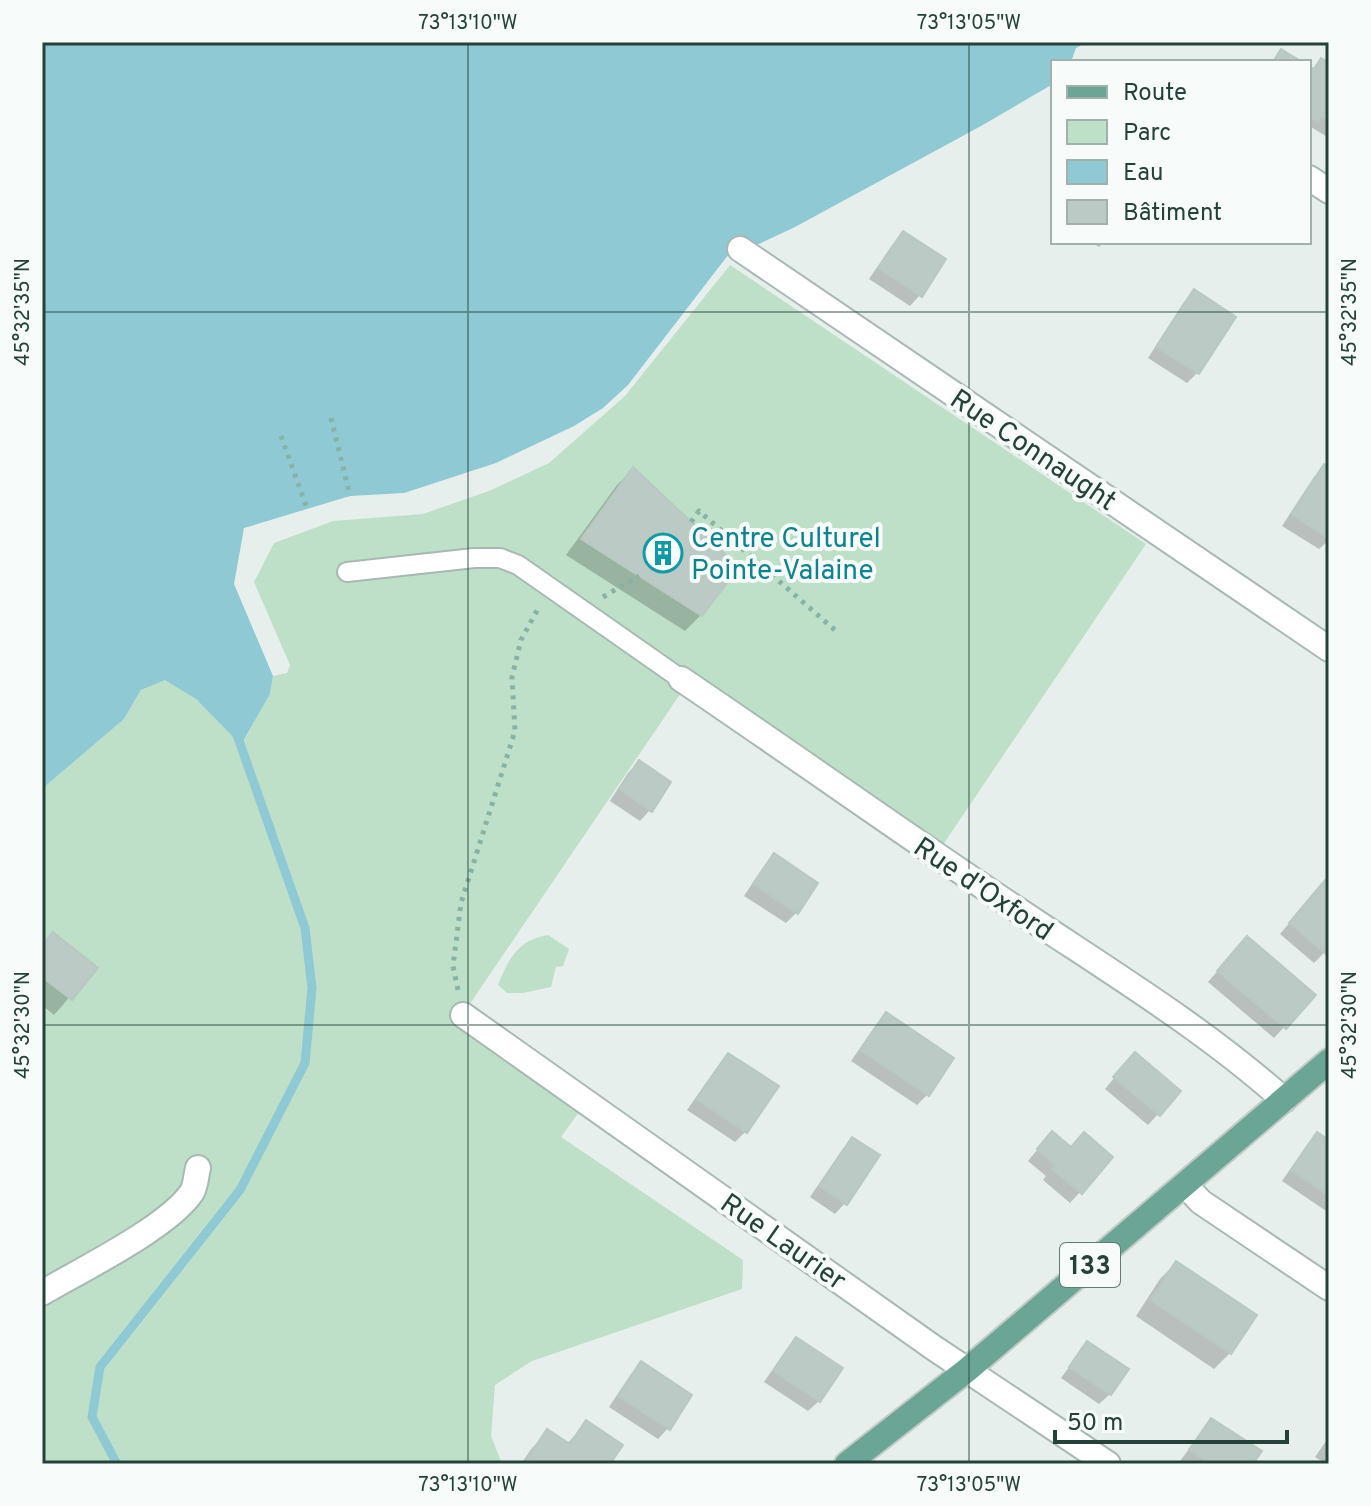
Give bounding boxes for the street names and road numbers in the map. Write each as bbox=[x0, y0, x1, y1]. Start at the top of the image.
street label: Rue Connaught bbox=[942, 383, 1123, 520]
street label: Rue d'Oxford bbox=[905, 831, 1059, 950]
street label: Rue Laurier bbox=[712, 1187, 852, 1300]
road number: 133 bbox=[1060, 1243, 1120, 1287]

